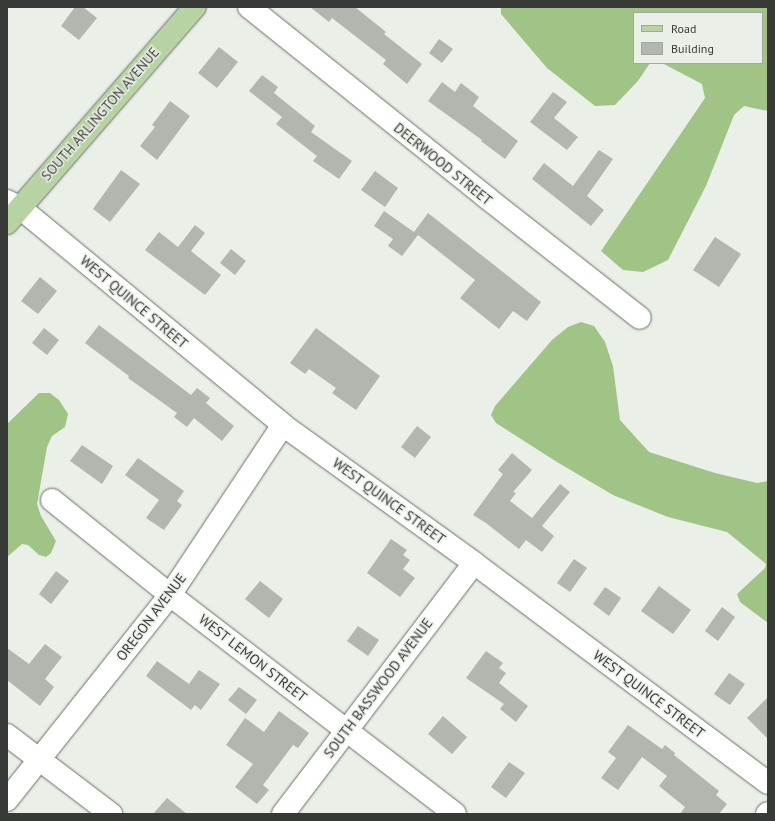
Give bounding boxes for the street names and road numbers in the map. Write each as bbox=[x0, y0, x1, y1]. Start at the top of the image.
street label: SOUTH ARLINGTON AVENUE bbox=[37, 44, 163, 184]
street label: DEERWOOD STREET bbox=[390, 119, 496, 209]
street label: WEST QUINCE STREET bbox=[77, 252, 191, 352]
street label: WEST QUINCE STREET bbox=[329, 454, 449, 548]
street label: OREGON AVENUE bbox=[112, 570, 190, 664]
street label: WEST LEMON STREET bbox=[195, 610, 311, 706]
street label: SOUTH BASSWOOD AVENUE bbox=[320, 615, 436, 761]
street label: WEST QUINCE STREET bbox=[590, 646, 708, 742]

